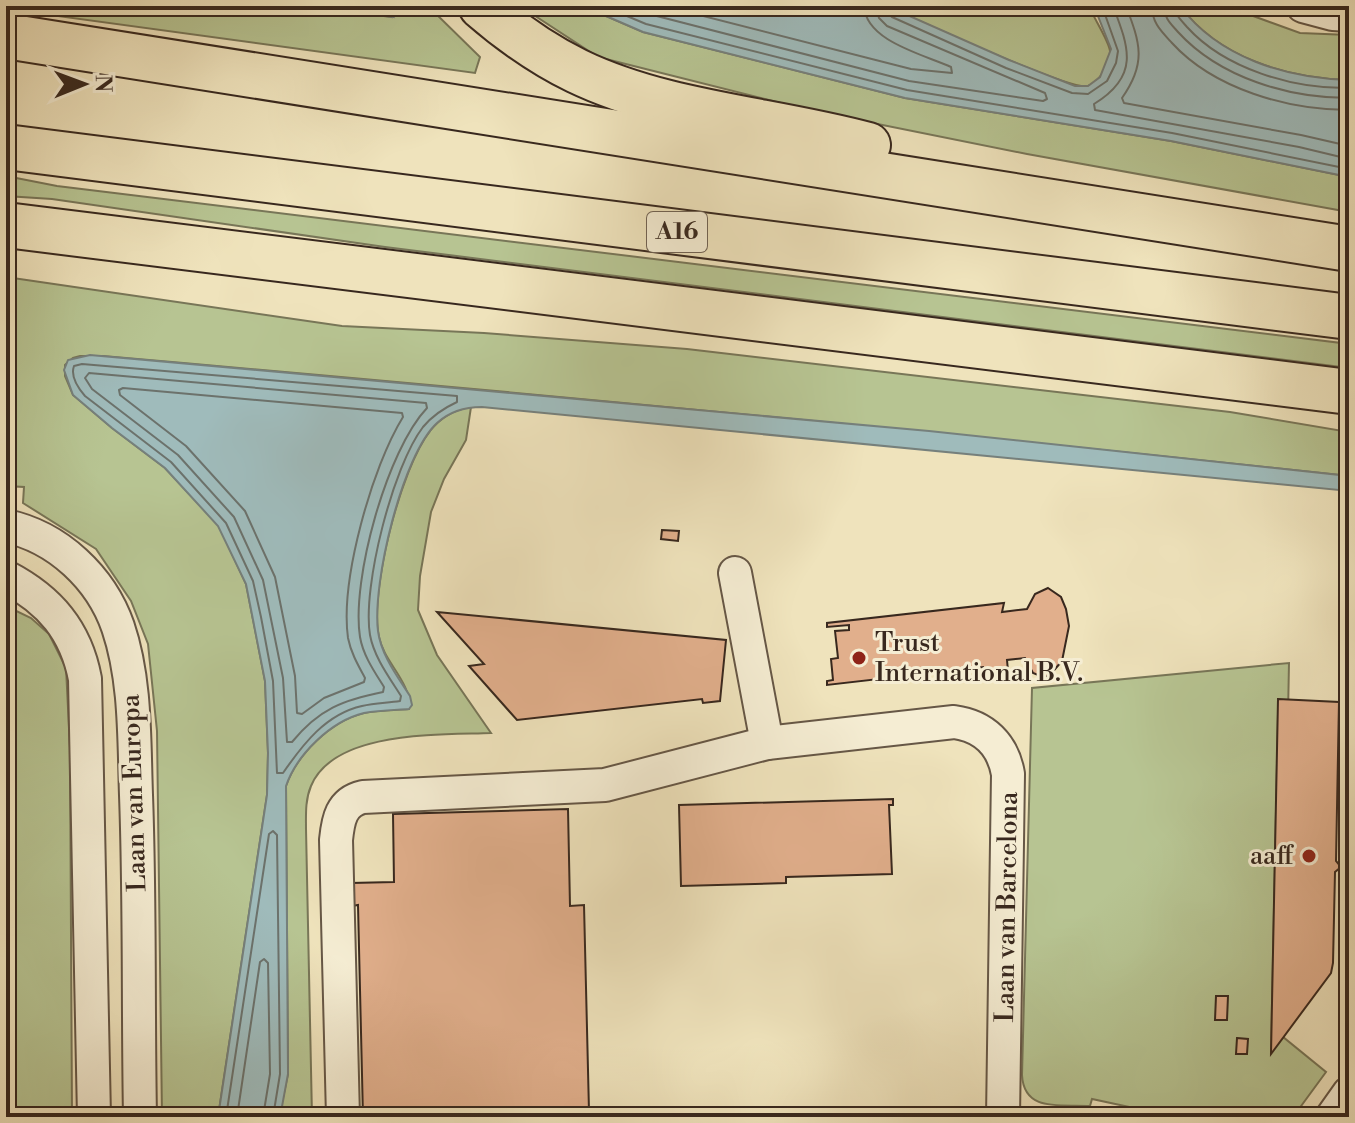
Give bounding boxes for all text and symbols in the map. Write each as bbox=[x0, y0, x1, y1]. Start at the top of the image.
north arrow bbox=[44, 44, 124, 124]
text: N bbox=[89, 75, 116, 93]
road number: A16 bbox=[647, 212, 707, 252]
place label: Trust International B.V. bbox=[875, 627, 1083, 689]
marker: Trust International B.V. bbox=[850, 649, 868, 667]
street label: Laan van Europa bbox=[115, 693, 153, 892]
street label: Laan van Barcelona bbox=[989, 790, 1025, 1023]
place label: aaff bbox=[1250, 840, 1294, 872]
marker: aaff bbox=[1300, 847, 1318, 865]

